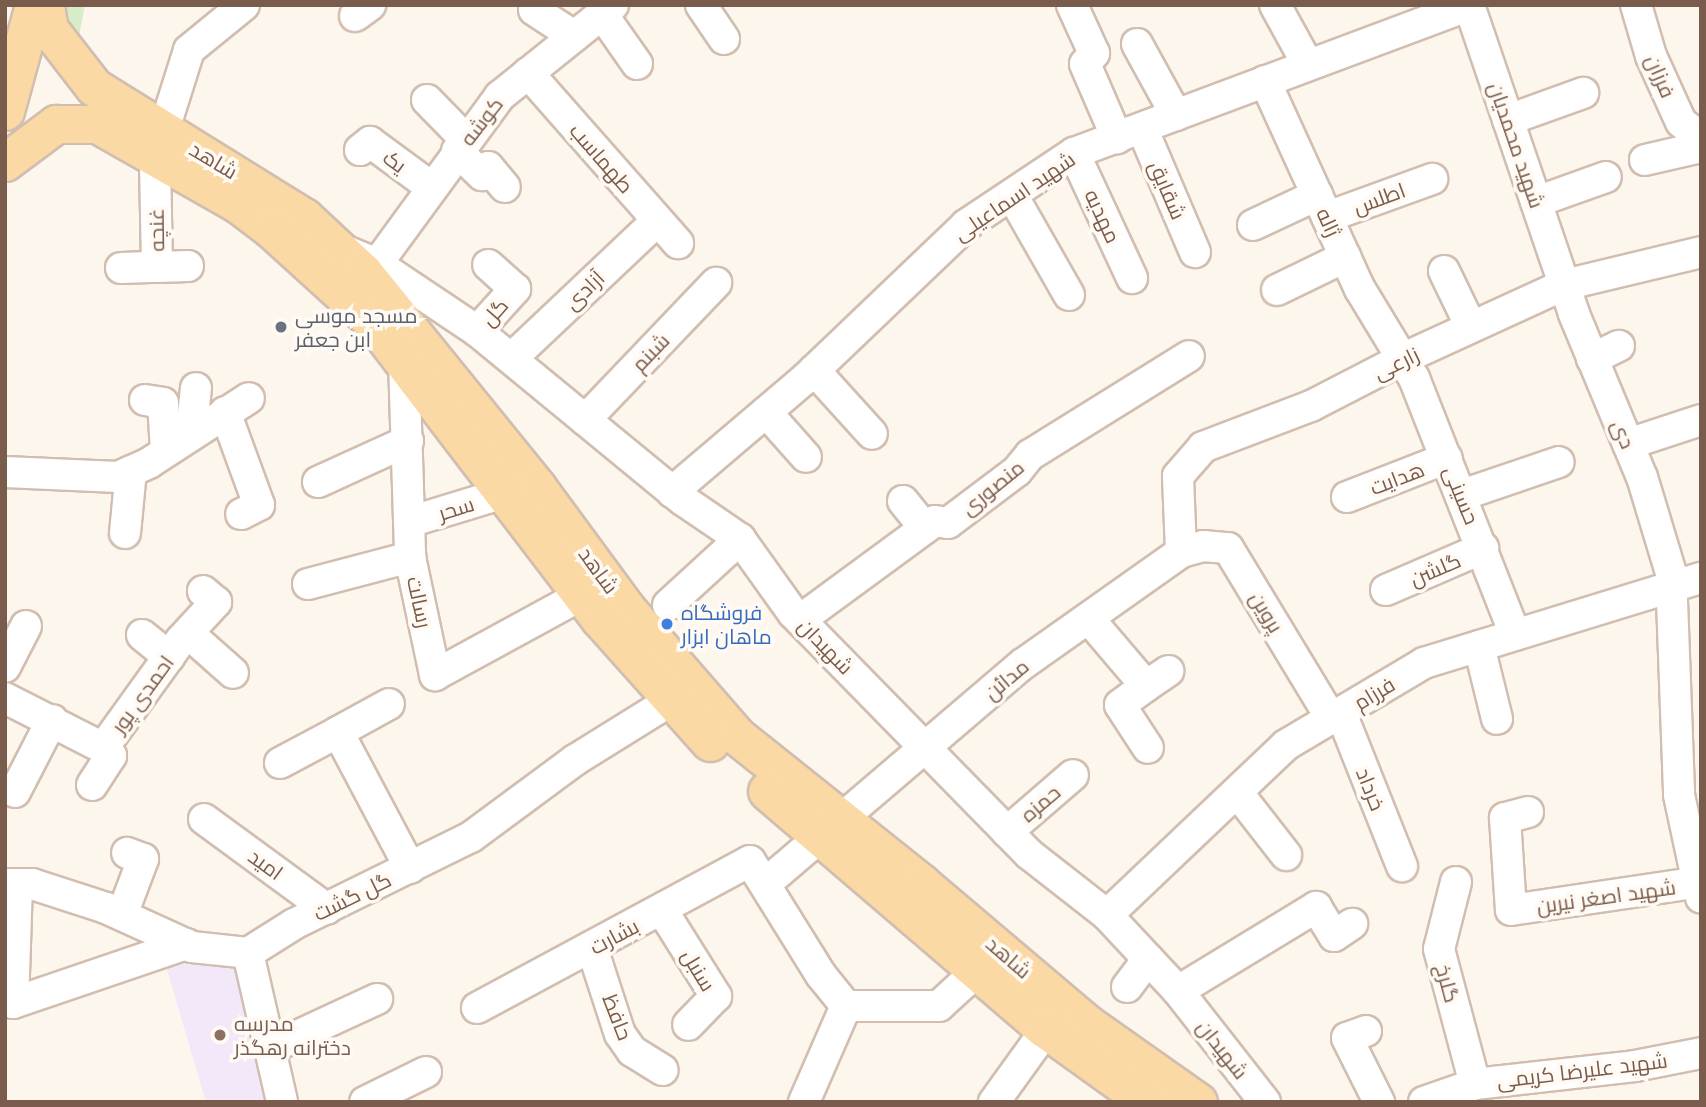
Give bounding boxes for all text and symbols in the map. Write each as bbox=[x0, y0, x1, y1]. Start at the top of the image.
street label: فرزان bbox=[1641, 51, 1681, 101]
street label: شهید محمدیان bbox=[1484, 79, 1550, 211]
street label: کوشه bbox=[454, 92, 508, 150]
street label: طهماسب bbox=[565, 118, 639, 198]
street label: شاهد bbox=[185, 136, 243, 184]
street label: یک bbox=[378, 144, 412, 178]
street label: شهید اسماعیلی bbox=[949, 146, 1079, 246]
street label: شقایق bbox=[1144, 157, 1192, 223]
street label: اطلس bbox=[1349, 177, 1409, 219]
street label: مهدیه bbox=[1080, 185, 1126, 247]
street label: ژاله bbox=[1311, 203, 1347, 241]
street label: غنچه bbox=[143, 208, 169, 252]
street label: آزادی bbox=[559, 265, 609, 315]
street label: گل bbox=[475, 293, 513, 331]
place label: مسجد موسی ابن جعفر bbox=[295, 302, 417, 352]
marker: مسجد موسی ابن جعفر bbox=[273, 319, 289, 335]
street label: شبنم bbox=[626, 328, 674, 376]
street label: زارعی bbox=[1369, 341, 1423, 385]
street label: دی bbox=[1607, 416, 1641, 452]
street label: منصوری bbox=[955, 454, 1029, 520]
street label: هدایت bbox=[1366, 456, 1428, 500]
street label: حسینی bbox=[1439, 462, 1485, 528]
street label: سحر bbox=[435, 491, 477, 525]
street label: شاهد bbox=[574, 542, 624, 598]
street label: گلشن bbox=[1406, 547, 1464, 591]
street label: رسالت bbox=[402, 574, 438, 630]
street label: پروین bbox=[1245, 587, 1289, 637]
place label: فروشگاه ماهان ابزار bbox=[681, 599, 772, 649]
street label: شهیدان bbox=[793, 613, 859, 679]
marker: فروشگاه ماهان ابزار bbox=[659, 616, 675, 632]
street label: احمدی پور bbox=[105, 650, 179, 738]
street label: مدائن bbox=[979, 653, 1033, 705]
street label: فرزام bbox=[1349, 671, 1399, 715]
street label: خرداد bbox=[1351, 764, 1391, 814]
street label: حمزه bbox=[1015, 779, 1065, 827]
street label: امید bbox=[244, 843, 288, 885]
street label: گل گشت bbox=[309, 866, 395, 926]
street label: شهید اصغر نیرین bbox=[1535, 874, 1677, 918]
street label: بشارت bbox=[585, 913, 643, 959]
street label: شاهد bbox=[981, 931, 1037, 983]
street label: سنبل bbox=[677, 944, 721, 996]
street label: گلرخ bbox=[1431, 961, 1465, 1005]
street label: حافظ bbox=[598, 990, 638, 1044]
place label: مدرسه دخترانه رهگذر bbox=[234, 1010, 351, 1060]
street label: شهیدان bbox=[1192, 1014, 1254, 1084]
marker: مدرسه دخترانه رهگذر bbox=[212, 1027, 228, 1043]
street label: شهید علیرضا کریمی bbox=[1495, 1047, 1669, 1093]

